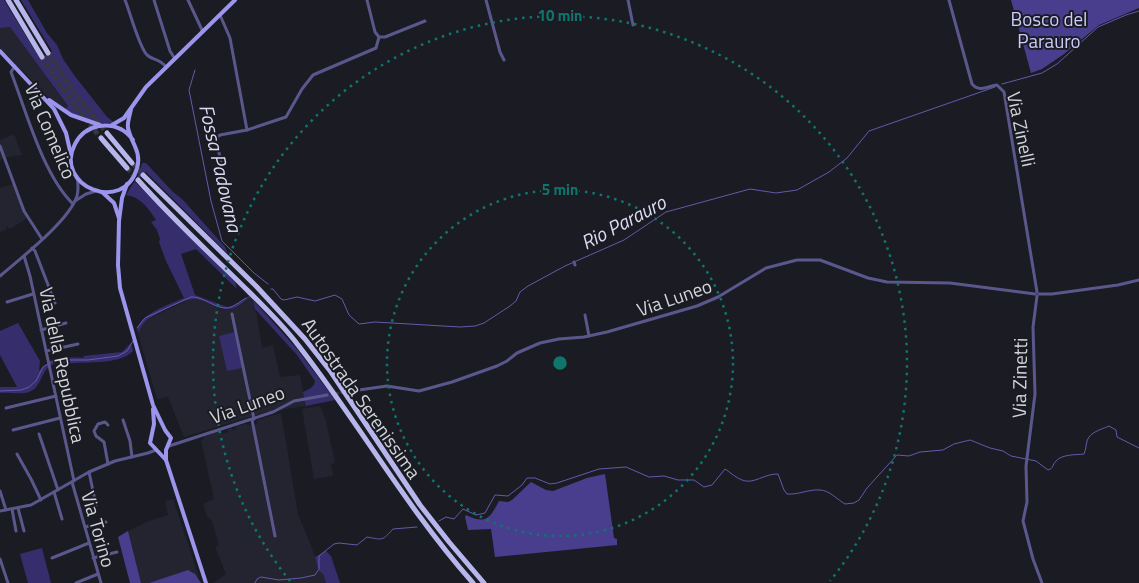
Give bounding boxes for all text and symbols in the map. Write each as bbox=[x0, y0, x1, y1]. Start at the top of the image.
text: 10 min bbox=[538, 4, 582, 27]
park label: Bosco del Parauro bbox=[1011, 4, 1088, 55]
street label: Via Comelico bbox=[18, 79, 84, 183]
street label: Via Zinelli bbox=[1000, 89, 1044, 169]
water label: Fossa Padovana bbox=[191, 101, 251, 236]
text: 5 min bbox=[542, 178, 578, 201]
water label: Rio Parauro bbox=[575, 186, 672, 257]
street label: Via Luneo bbox=[632, 271, 716, 323]
street label: Via della Repubblica bbox=[32, 284, 94, 446]
street label: Autostrada Serenissima bbox=[295, 311, 429, 485]
street label: Via Zinetti bbox=[1004, 337, 1034, 419]
centre of rings bbox=[551, 354, 569, 372]
street label: Via Luneo bbox=[205, 377, 289, 431]
street label: Via Torino bbox=[74, 487, 124, 571]

